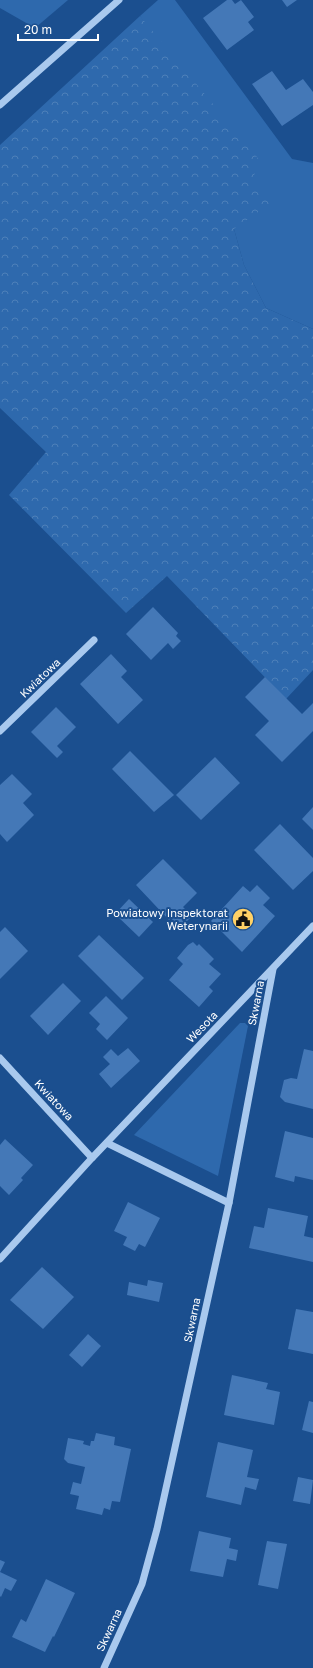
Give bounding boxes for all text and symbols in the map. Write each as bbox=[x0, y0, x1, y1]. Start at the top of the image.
scale bar bbox=[18, 16, 98, 42]
text: 20 m bbox=[24, 22, 52, 37]
street label: Kwiatowa bbox=[17, 655, 63, 700]
place label: Powiatowy Inspektorat Weterynarii bbox=[106, 906, 228, 932]
public building icon: Powiatowy Inspektorat Weterynarii bbox=[230, 906, 256, 932]
street label: Skwarna bbox=[245, 979, 266, 1026]
street label: Wesoła bbox=[183, 1008, 220, 1045]
street label: Kwiatowa bbox=[32, 1077, 77, 1123]
street label: Skwarna bbox=[180, 1296, 203, 1344]
street label: Skwarna bbox=[93, 1606, 124, 1653]

